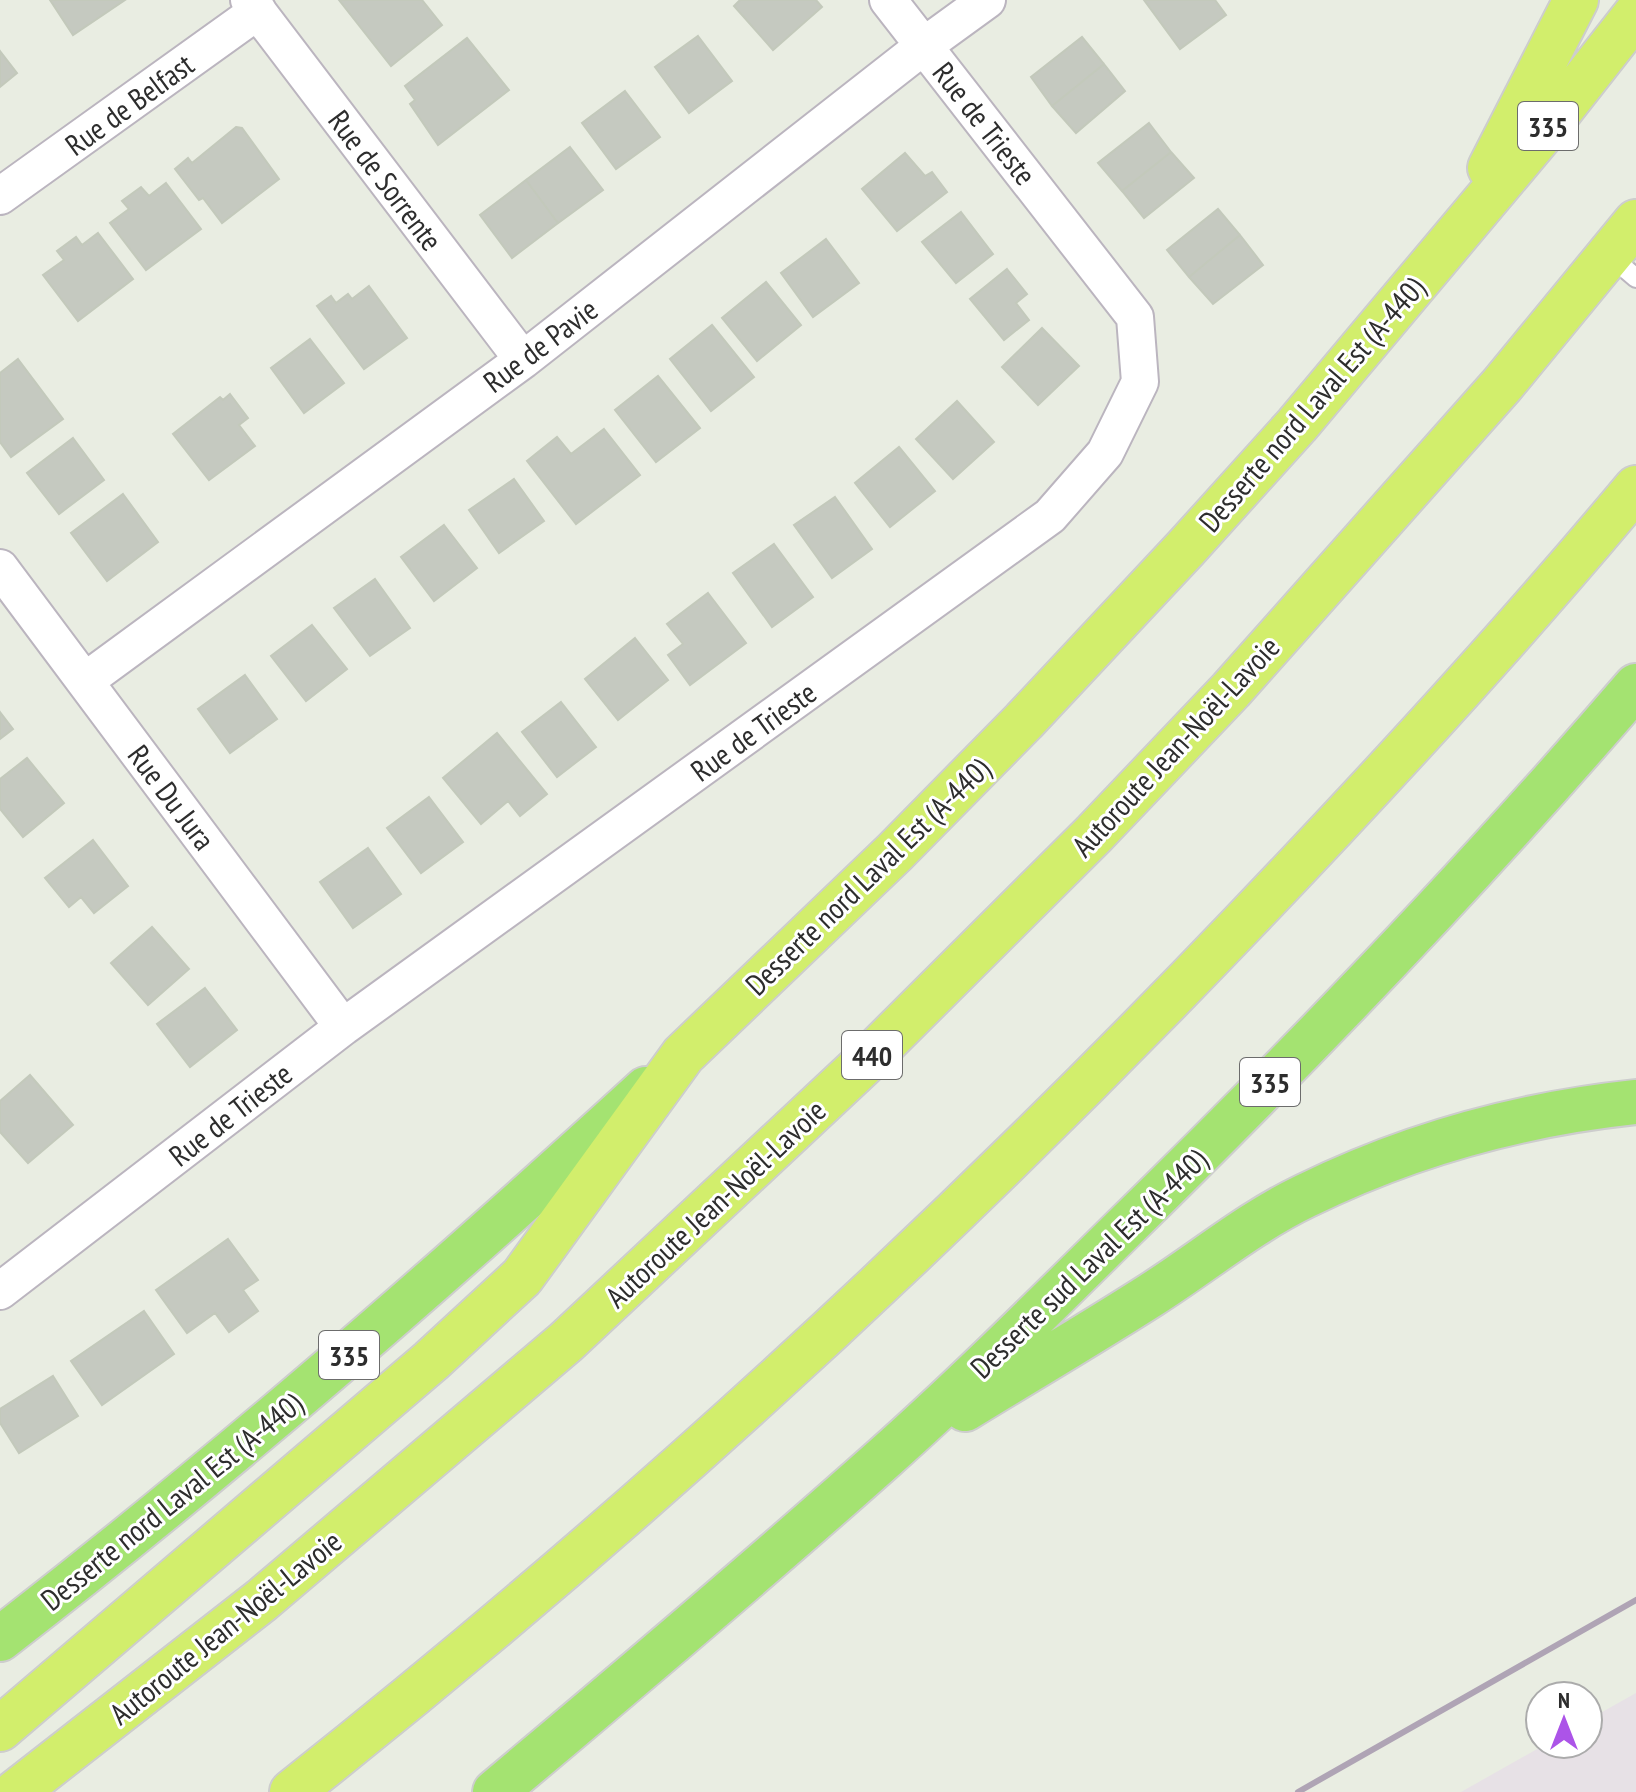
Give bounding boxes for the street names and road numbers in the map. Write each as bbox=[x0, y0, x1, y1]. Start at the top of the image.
street label: Rue de Belfast bbox=[57, 44, 202, 164]
street label: Rue de Trieste bbox=[925, 54, 1045, 192]
street label: Rue de Sorrente bbox=[320, 102, 452, 258]
road number: 335 bbox=[1518, 102, 1578, 150]
street label: Desserte nord Laval Est (A-440) bbox=[1190, 268, 1432, 540]
street label: Rue de Pavie bbox=[475, 289, 605, 401]
street label: Autoroute Jean-Noël-Lavoie bbox=[1063, 628, 1287, 864]
street label: Rue de Trieste bbox=[683, 672, 823, 790]
street label: Rue Du Jura bbox=[120, 737, 224, 857]
street label: Desserte nord Laval Est (A-440) bbox=[736, 749, 998, 1003]
road number: 440 bbox=[842, 1031, 902, 1079]
street label: Rue de Trieste bbox=[161, 1054, 299, 1174]
road number: 335 bbox=[1240, 1058, 1300, 1106]
street label: Autoroute Jean-Noël-Lavoie bbox=[597, 1091, 833, 1315]
street label: Desserte sud Laval Est (A-440) bbox=[961, 1140, 1215, 1386]
road number: 335 bbox=[319, 1331, 379, 1379]
street label: Desserte nord Laval Est (A-440) bbox=[32, 1383, 310, 1619]
street label: Autoroute Jean-Noël-Lavoie bbox=[101, 1521, 349, 1733]

